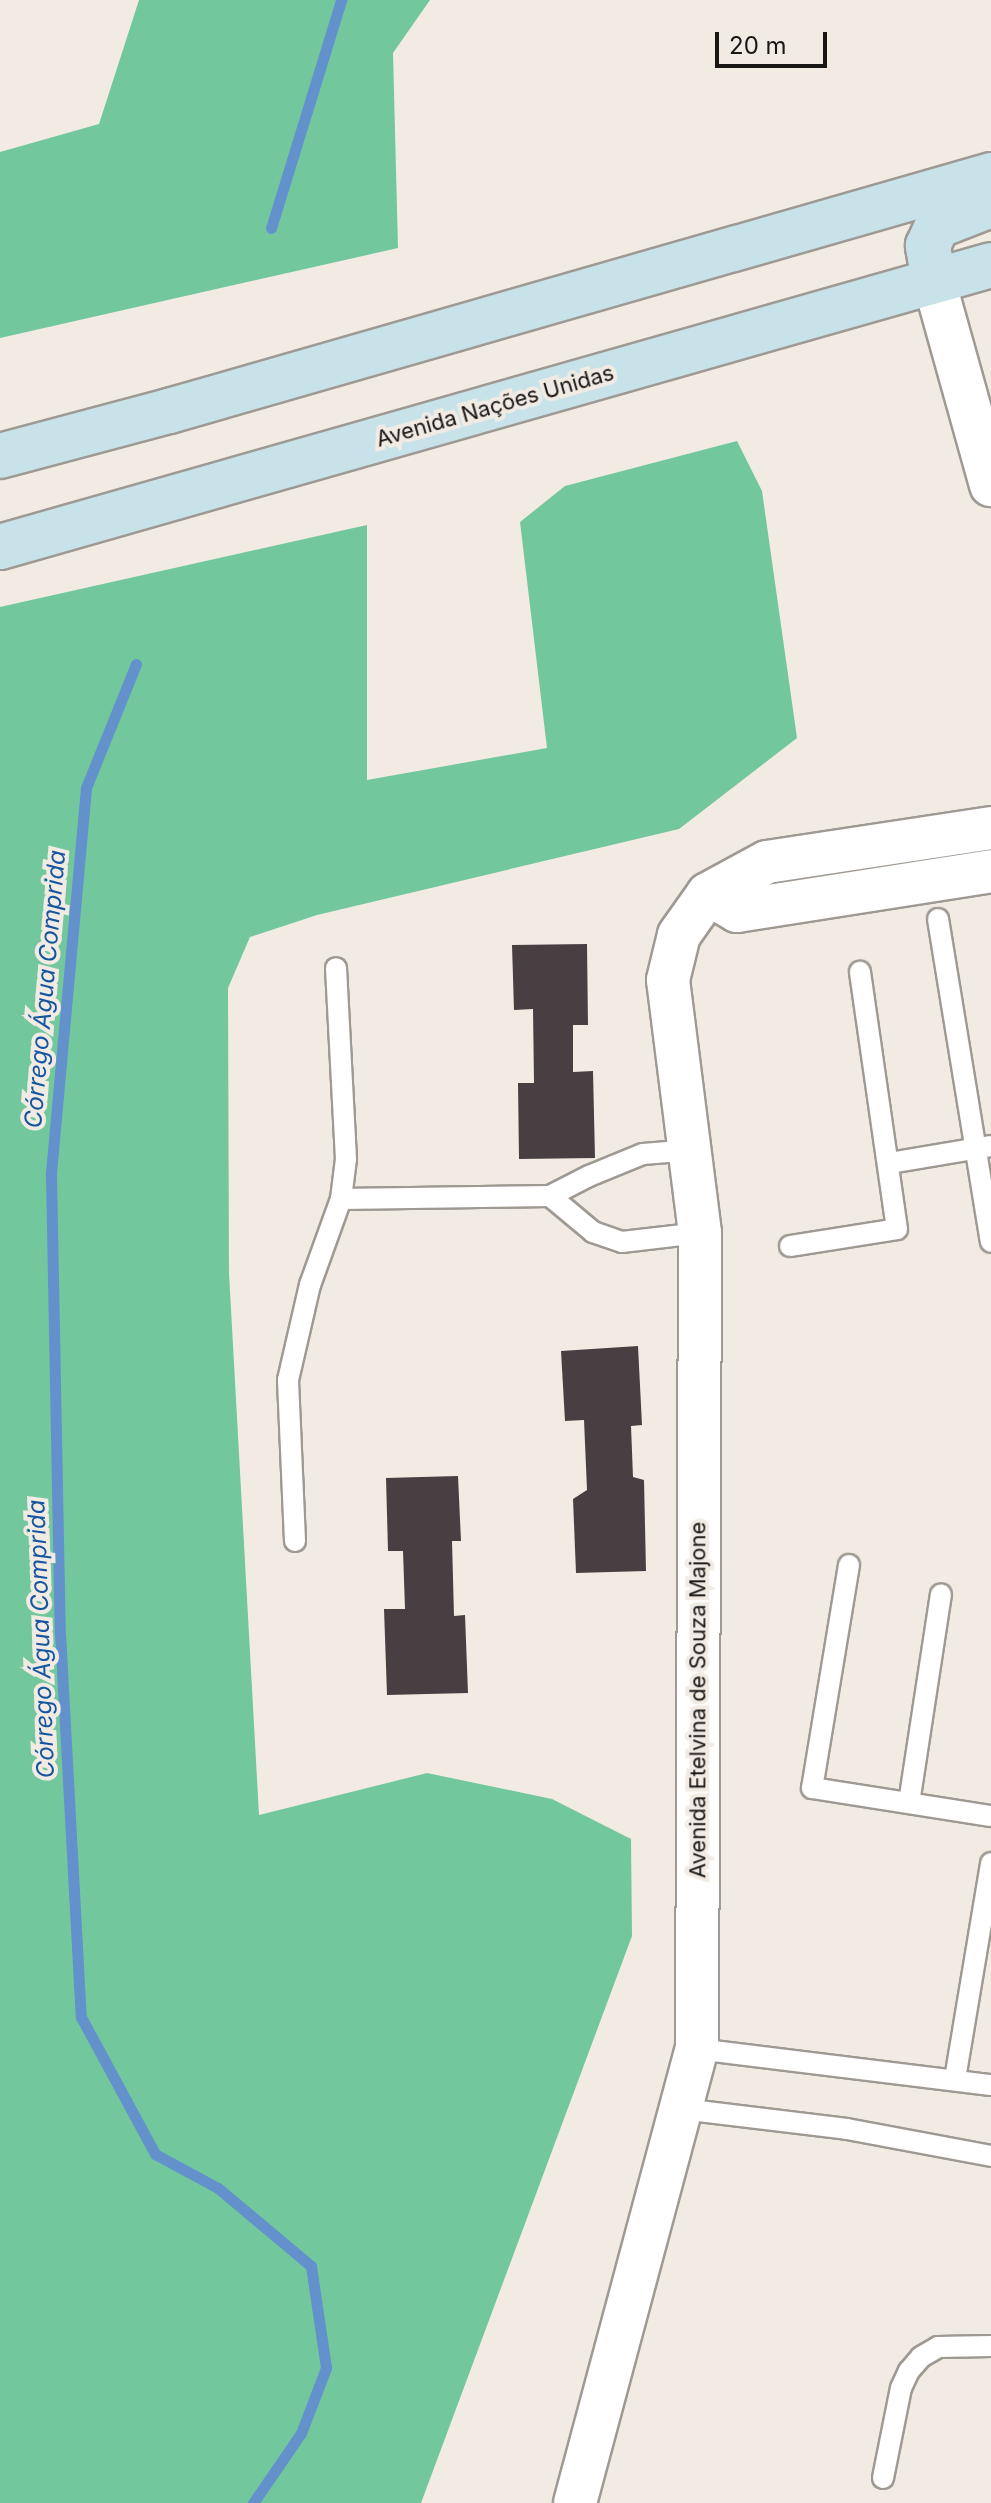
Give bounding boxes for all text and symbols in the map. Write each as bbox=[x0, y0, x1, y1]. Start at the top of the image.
scale bar bbox=[719, 16, 831, 66]
text: 20 m bbox=[729, 31, 787, 60]
street label: Avenida Nações Unidas bbox=[373, 359, 617, 453]
water label: Córrego Água Comprida bbox=[18, 849, 72, 1129]
water label: Córrego Água Comprida bbox=[22, 1499, 60, 1779]
street label: Avenida Etelvina de Souza Majone bbox=[685, 1522, 711, 1878]

